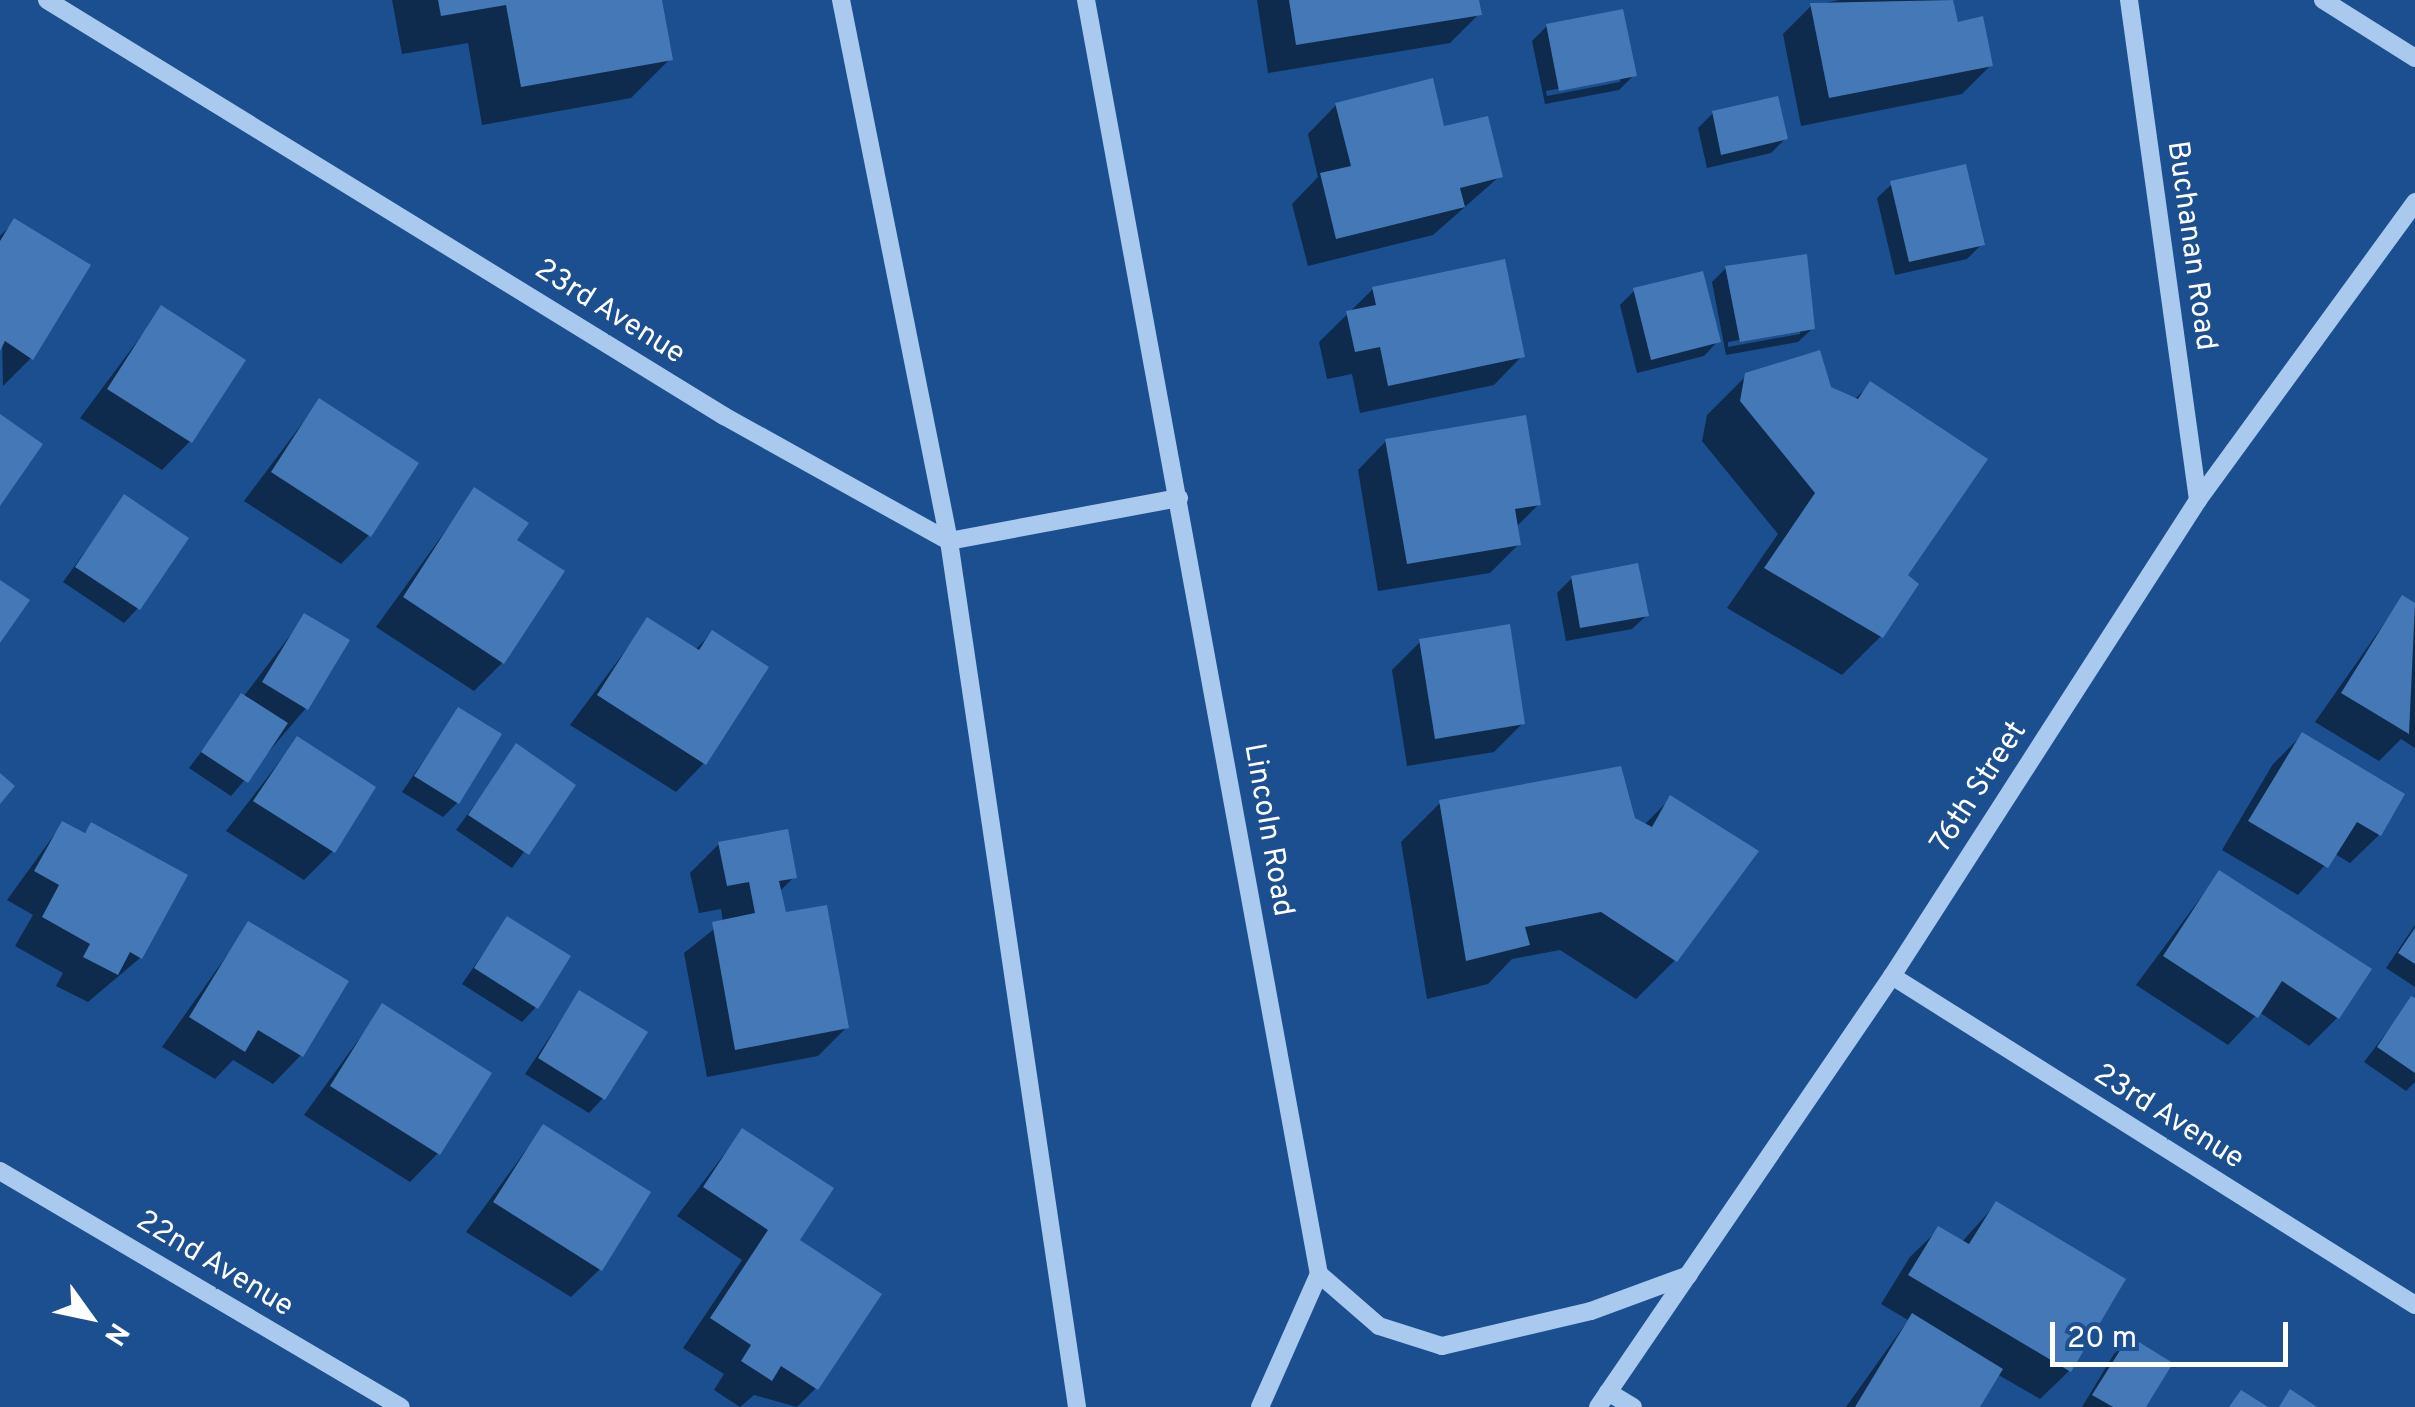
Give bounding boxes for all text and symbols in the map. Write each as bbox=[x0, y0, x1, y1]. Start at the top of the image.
street label: Buchanan Road bbox=[2157, 139, 2223, 353]
street label: 23rd Avenue bbox=[527, 252, 691, 374]
street label: 76th Street bbox=[1924, 716, 2036, 860]
street label: Lincoln Road bbox=[1234, 741, 1300, 919]
street label: 23rd Avenue bbox=[2086, 1057, 2250, 1179]
street label: 22nd Avenue bbox=[128, 1204, 300, 1326]
north arrow bbox=[40, 1267, 140, 1367]
scale bar bbox=[2055, 1302, 2292, 1364]
text: N bbox=[95, 1315, 136, 1352]
text: 20 m bbox=[2067, 1321, 2137, 1358]

